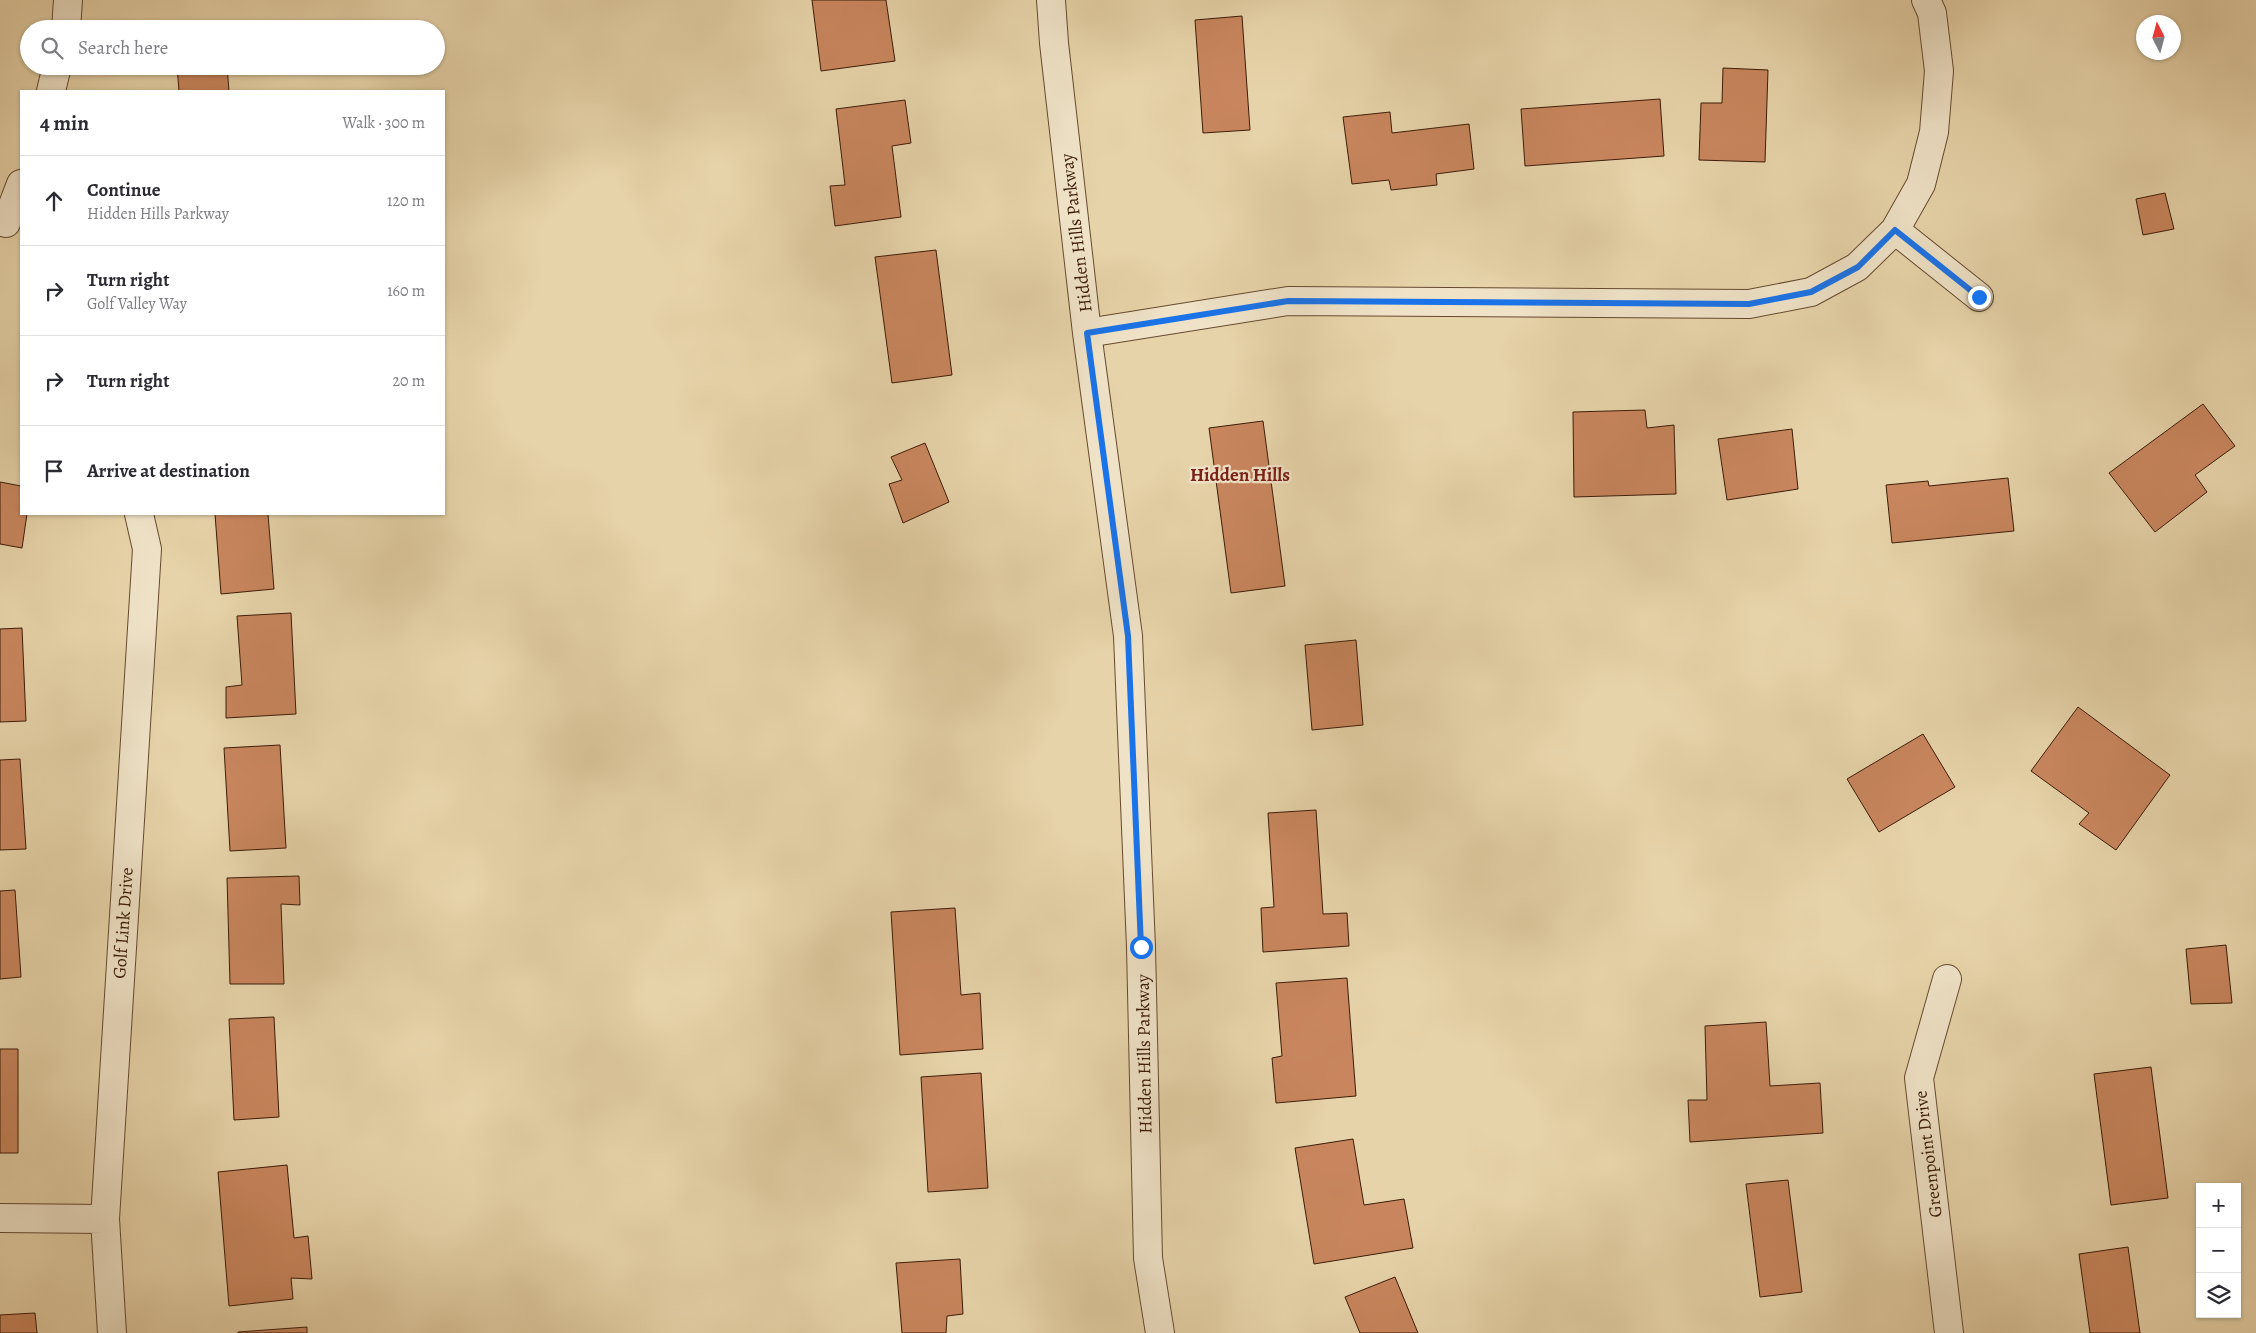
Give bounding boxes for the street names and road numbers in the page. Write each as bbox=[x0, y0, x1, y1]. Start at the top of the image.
street label: Hidden Hills Parkway bbox=[1054, 151, 1098, 314]
street label: Golf Link Drive bbox=[107, 867, 139, 979]
street label: Hidden Hills Parkway bbox=[1131, 973, 1157, 1134]
street label: Greenpoint Drive bbox=[1908, 1089, 1948, 1219]

